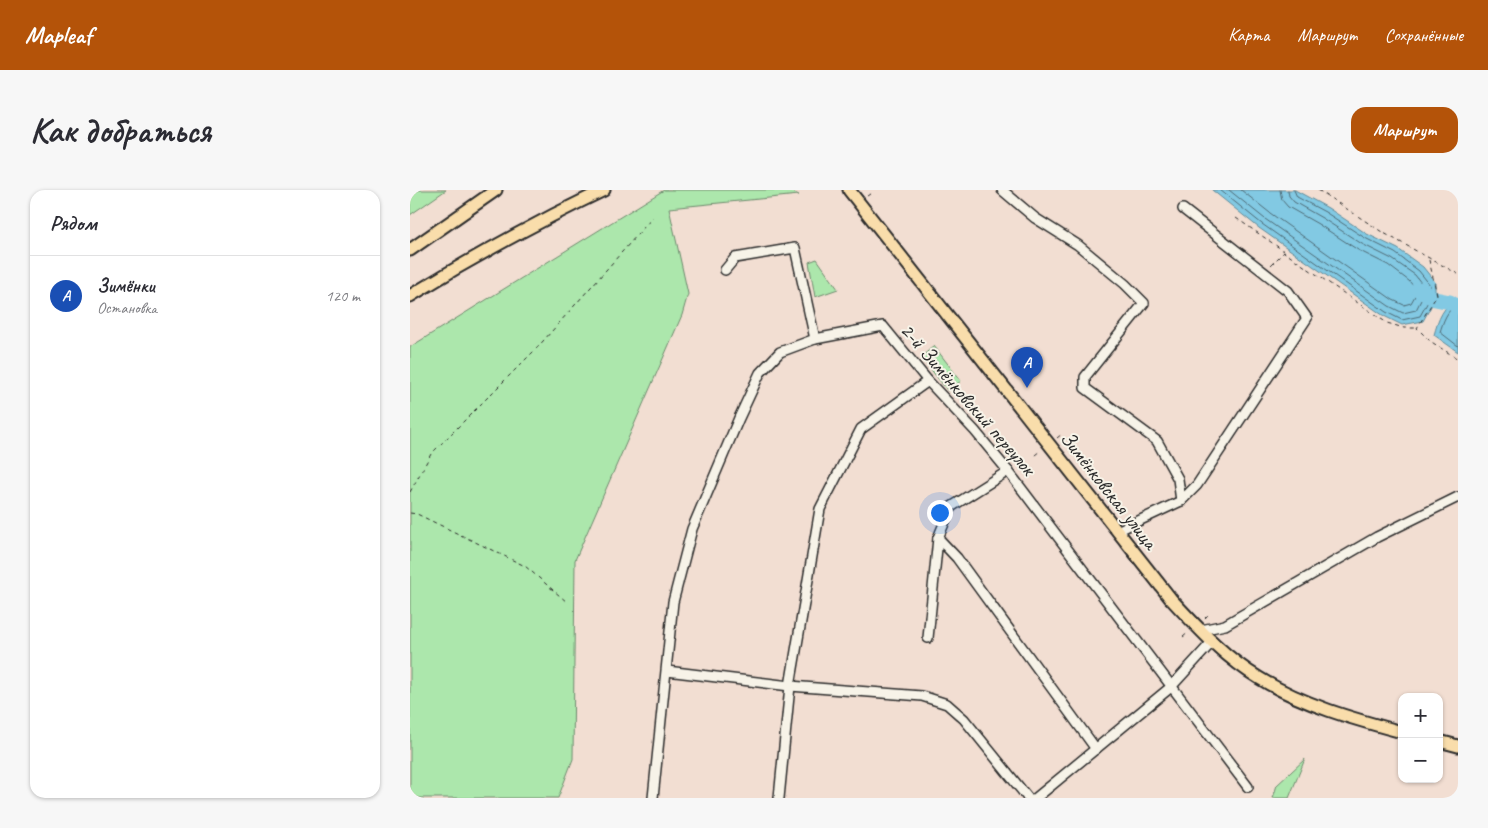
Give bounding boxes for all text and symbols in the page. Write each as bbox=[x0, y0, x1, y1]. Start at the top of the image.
text: Mapleaf bbox=[25, 20, 92, 50]
text: Карта bbox=[1228, 24, 1269, 46]
text: Маршрут bbox=[1297, 24, 1357, 46]
text: Сохранённые bbox=[1385, 24, 1463, 46]
button: Маршрут bbox=[1351, 107, 1458, 153]
text: Как добраться bbox=[30, 108, 211, 153]
text: Рядом bbox=[50, 210, 97, 236]
text: Зимёнки bbox=[97, 274, 155, 298]
text: A bbox=[62, 286, 70, 306]
text: 120 m bbox=[326, 286, 360, 306]
text: Остановка bbox=[97, 298, 157, 318]
street label: 2-й Зимёнковский переулок bbox=[895, 318, 1043, 482]
pin: A bbox=[1011, 347, 1043, 388]
street label: Зимёнковская улица bbox=[1055, 426, 1165, 556]
your location bbox=[927, 500, 953, 526]
map controls bbox=[1398, 693, 1443, 783]
button: + bbox=[1398, 693, 1443, 738]
button: − bbox=[1398, 738, 1443, 783]

